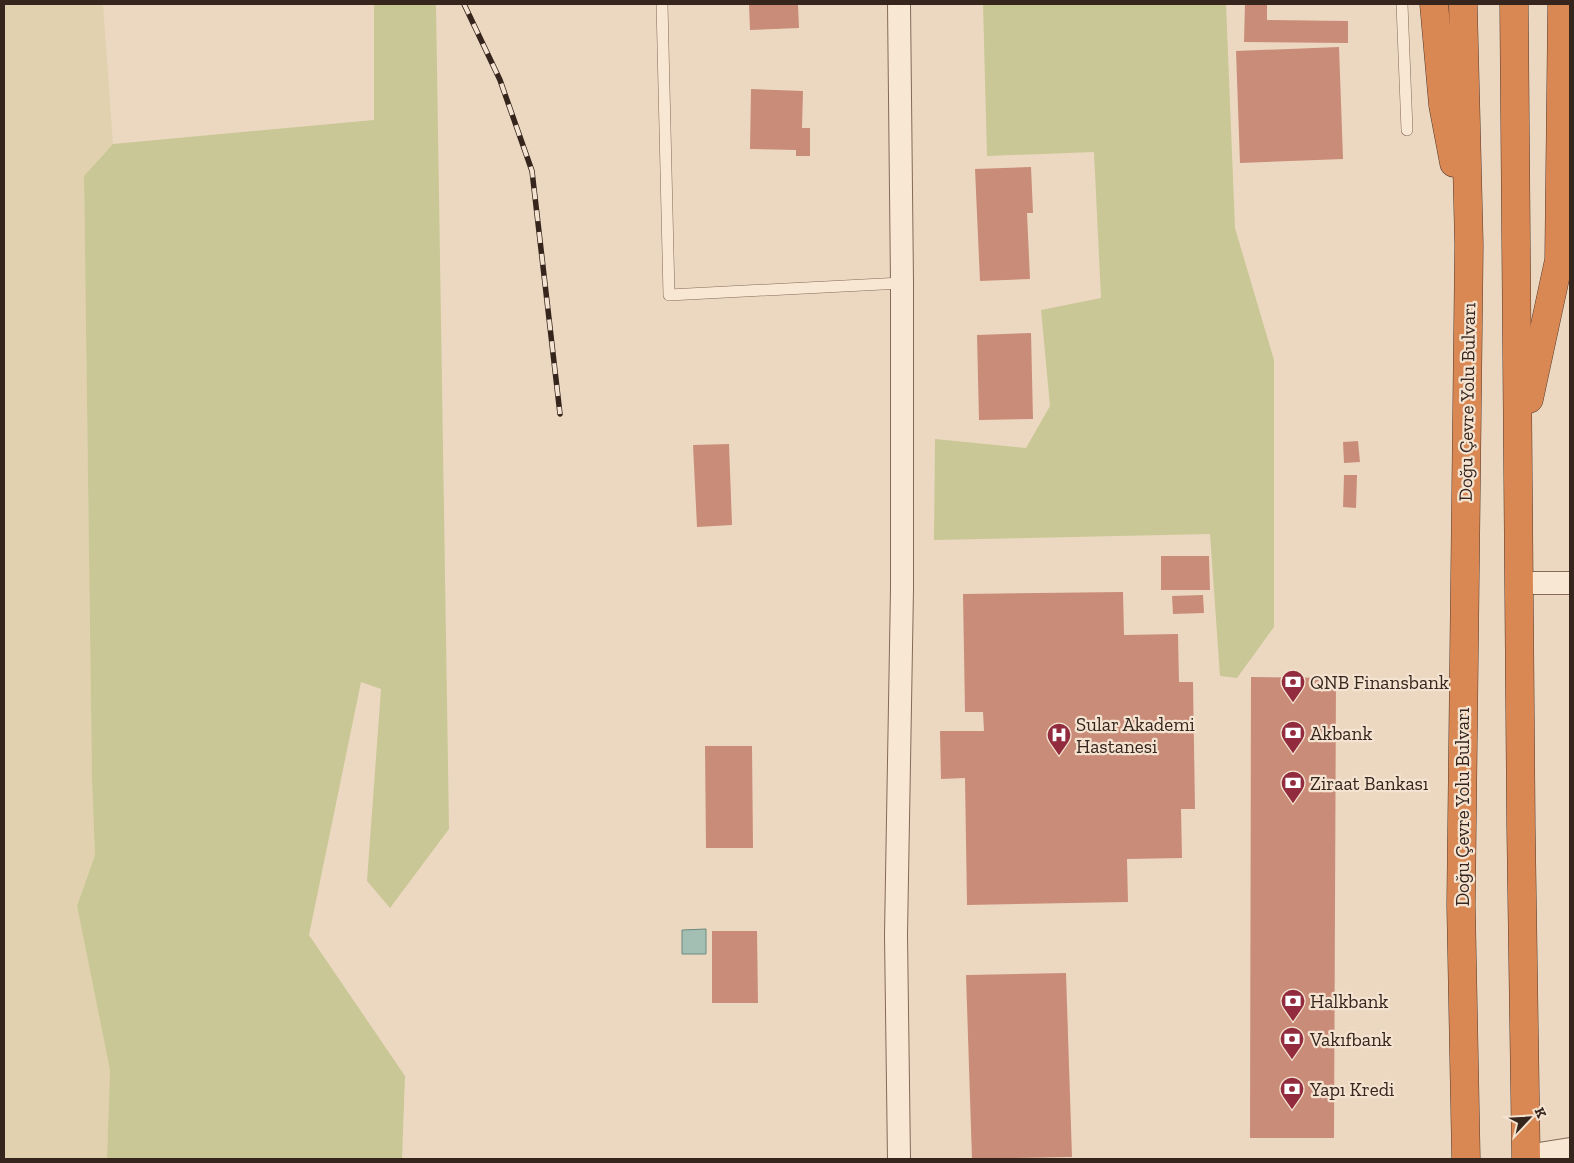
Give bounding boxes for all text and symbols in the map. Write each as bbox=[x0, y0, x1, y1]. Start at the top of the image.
street label: Doğu Çevre Yolu Bulvarı bbox=[1454, 302, 1480, 502]
bank icon: QNB Finansbank bbox=[1280, 669, 1306, 703]
place label: QNB Finansbank bbox=[1310, 671, 1449, 694]
street label: Doğu Çevre Yolu Bulvarı bbox=[1451, 708, 1474, 906]
place label: Sular Akademi Hastanesi bbox=[1076, 713, 1195, 758]
bank icon: Akbank bbox=[1280, 720, 1306, 754]
hospital icon: Sular Akademi Hastanesi bbox=[1046, 722, 1072, 756]
place label: Akbank bbox=[1310, 722, 1372, 745]
bank icon: Ziraat Bankası bbox=[1280, 770, 1306, 804]
place label: Ziraat Bankası bbox=[1310, 772, 1428, 795]
bank icon: Halkbank bbox=[1280, 988, 1306, 1022]
place label: Halkbank bbox=[1310, 990, 1388, 1013]
bank icon: Vakıfbank bbox=[1279, 1026, 1305, 1060]
place label: Vakıfbank bbox=[1309, 1028, 1392, 1051]
bank icon: Yapı Kredi bbox=[1279, 1076, 1305, 1110]
place label: Yapı Kredi bbox=[1309, 1078, 1394, 1101]
north arrow bbox=[1504, 1093, 1554, 1143]
text: K bbox=[1531, 1105, 1550, 1121]

